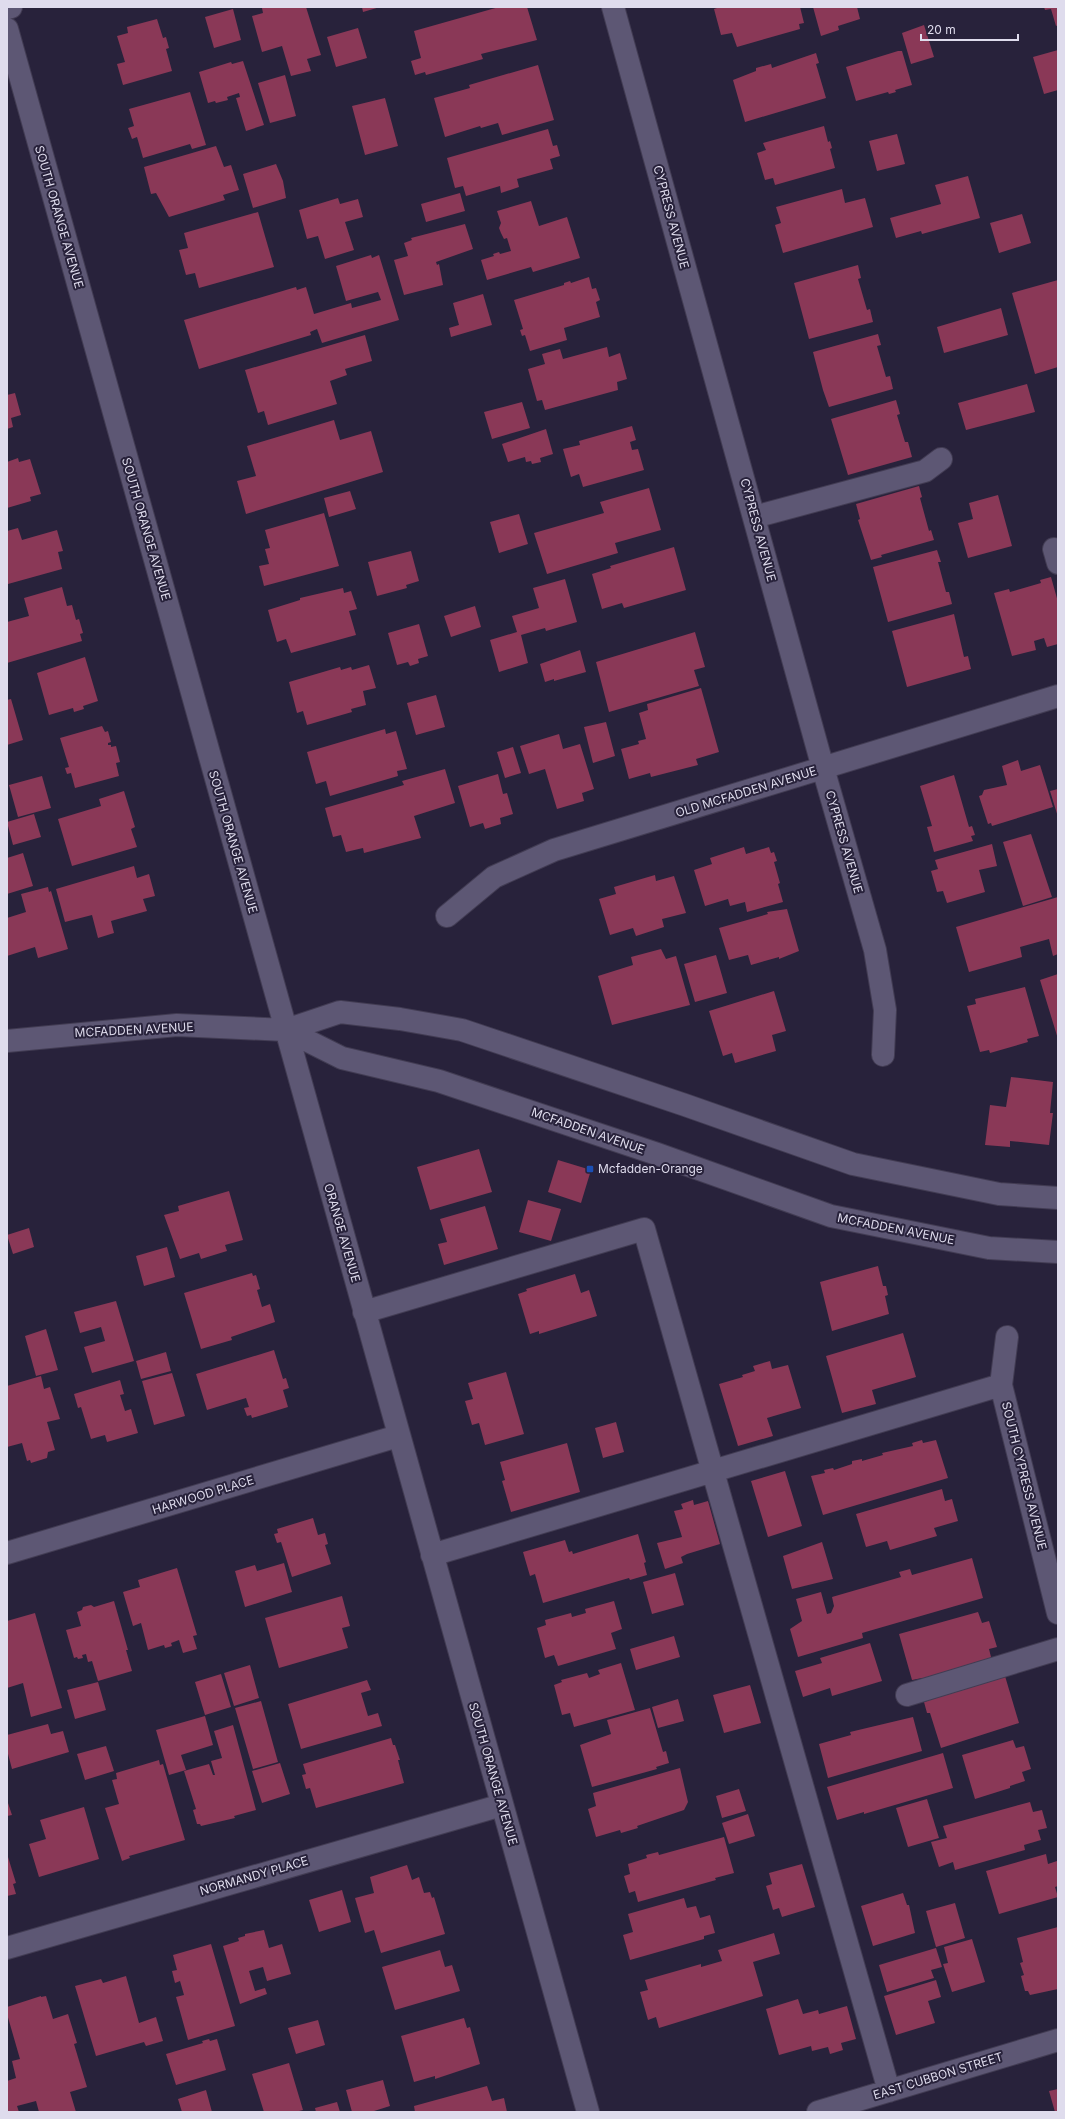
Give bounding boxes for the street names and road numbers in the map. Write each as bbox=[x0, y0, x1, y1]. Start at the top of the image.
street label: SOUTH ORANGE AVENUE bbox=[32, 144, 87, 290]
street label: CYPRESS AVENUE bbox=[650, 164, 692, 270]
street label: SOUTH ORANGE AVENUE bbox=[119, 456, 174, 602]
street label: CYPRESS AVENUE bbox=[737, 477, 779, 583]
street label: OLD MCFADDEN AVENUE bbox=[673, 763, 818, 820]
street label: SOUTH ORANGE AVENUE bbox=[206, 769, 261, 915]
street label: CYPRESS AVENUE bbox=[823, 789, 866, 895]
street label: MCFADDEN AVENUE bbox=[74, 1019, 194, 1040]
street label: MCFADDEN AVENUE bbox=[529, 1104, 647, 1157]
street label: ORANGE AVENUE bbox=[321, 1182, 364, 1284]
street label: MCFADDEN AVENUE bbox=[836, 1210, 956, 1247]
street label: SOUTH CYPRESS AVENUE bbox=[999, 1400, 1050, 1552]
street label: HARWOOD PLACE bbox=[150, 1472, 255, 1517]
street label: SOUTH ORANGE AVENUE bbox=[466, 1701, 521, 1847]
street label: NORMANDY PLACE bbox=[198, 1853, 310, 1898]
street label: EAST CUBBON STREET bbox=[871, 2049, 1005, 2102]

